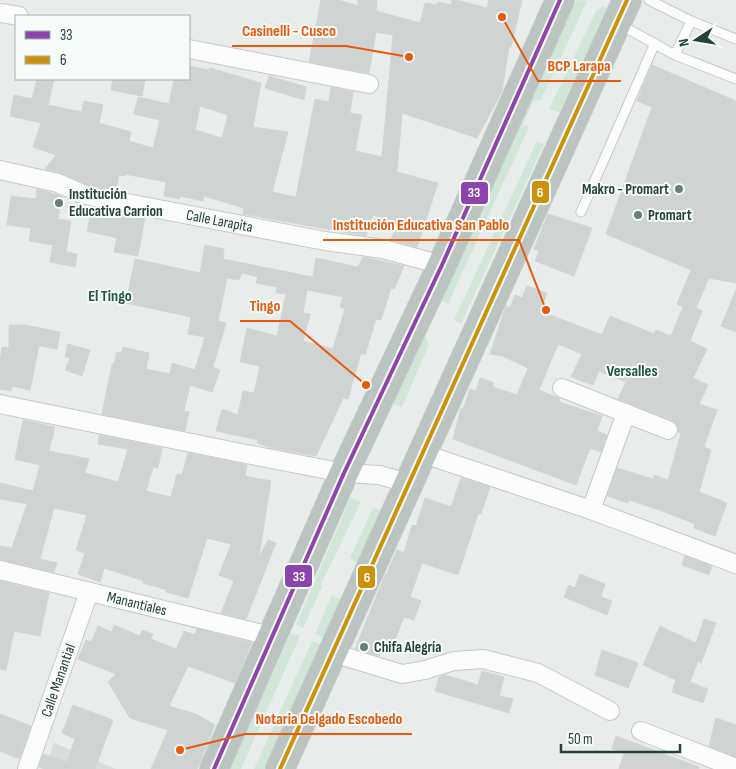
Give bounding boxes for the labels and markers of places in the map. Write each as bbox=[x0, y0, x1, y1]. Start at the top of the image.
callout: Casinelli - Cusco bbox=[232, 15, 346, 46]
callout: BCP Larapa bbox=[538, 50, 621, 81]
place label: Makro - Promart bbox=[582, 180, 669, 199]
marker: Makro - Promart bbox=[673, 183, 685, 195]
place label: Institución Educativa Carrion bbox=[69, 185, 163, 221]
marker: Institución Educativa Carrion bbox=[53, 197, 65, 209]
place label: Promart bbox=[648, 206, 692, 225]
callout: Institución Educativa San Pablo bbox=[323, 209, 519, 240]
marker: Promart bbox=[632, 209, 644, 221]
callout: Tingo bbox=[240, 290, 290, 321]
place label: Chifa Alegría bbox=[374, 638, 441, 657]
marker: Chifa Alegría bbox=[358, 641, 370, 653]
callout: Notaria Delgado Escobedo bbox=[245, 703, 412, 734]

